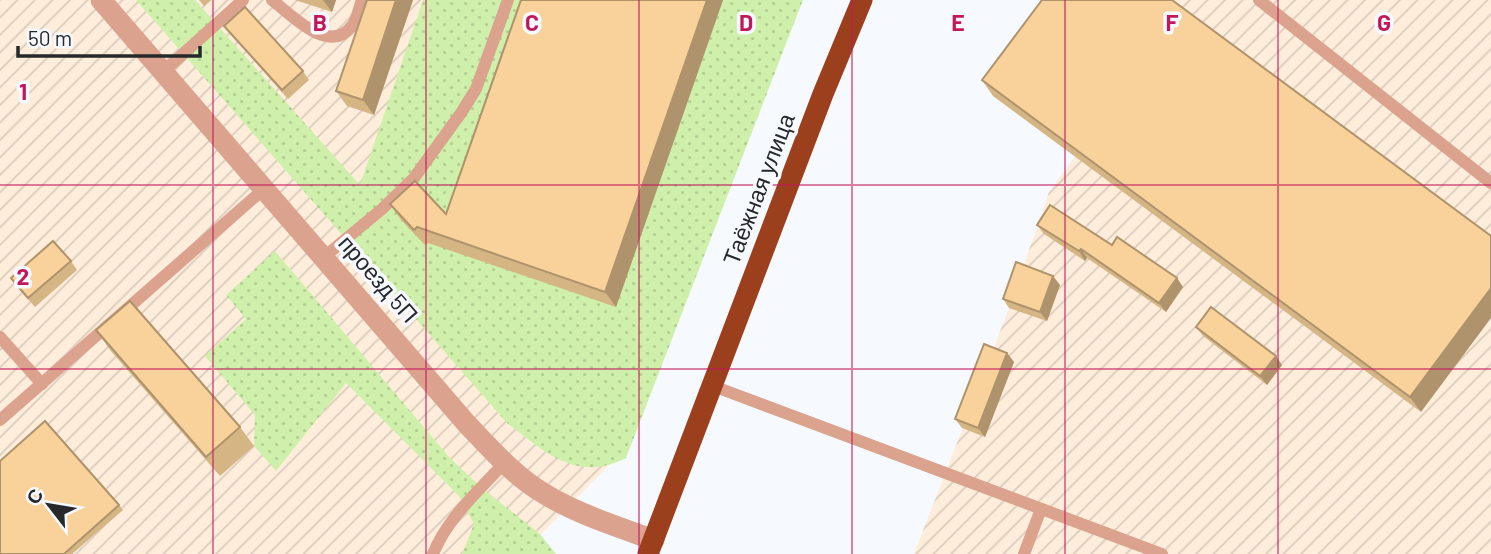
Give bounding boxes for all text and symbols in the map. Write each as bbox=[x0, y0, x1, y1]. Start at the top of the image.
text: B bbox=[313, 8, 327, 36]
text: C bbox=[525, 8, 539, 36]
text: D bbox=[739, 8, 753, 36]
text: E bbox=[951, 8, 965, 36]
text: F bbox=[1166, 8, 1179, 36]
text: G bbox=[1377, 8, 1391, 36]
scale bar bbox=[18, 14, 200, 58]
text: 50 m bbox=[28, 25, 72, 50]
text: 1 bbox=[19, 77, 27, 105]
street label: Таёжная улица bbox=[716, 109, 800, 268]
street label: проезд 5П bbox=[333, 229, 424, 328]
text: 2 bbox=[17, 262, 29, 290]
north arrow bbox=[14, 470, 84, 540]
text: С bbox=[21, 484, 48, 508]

